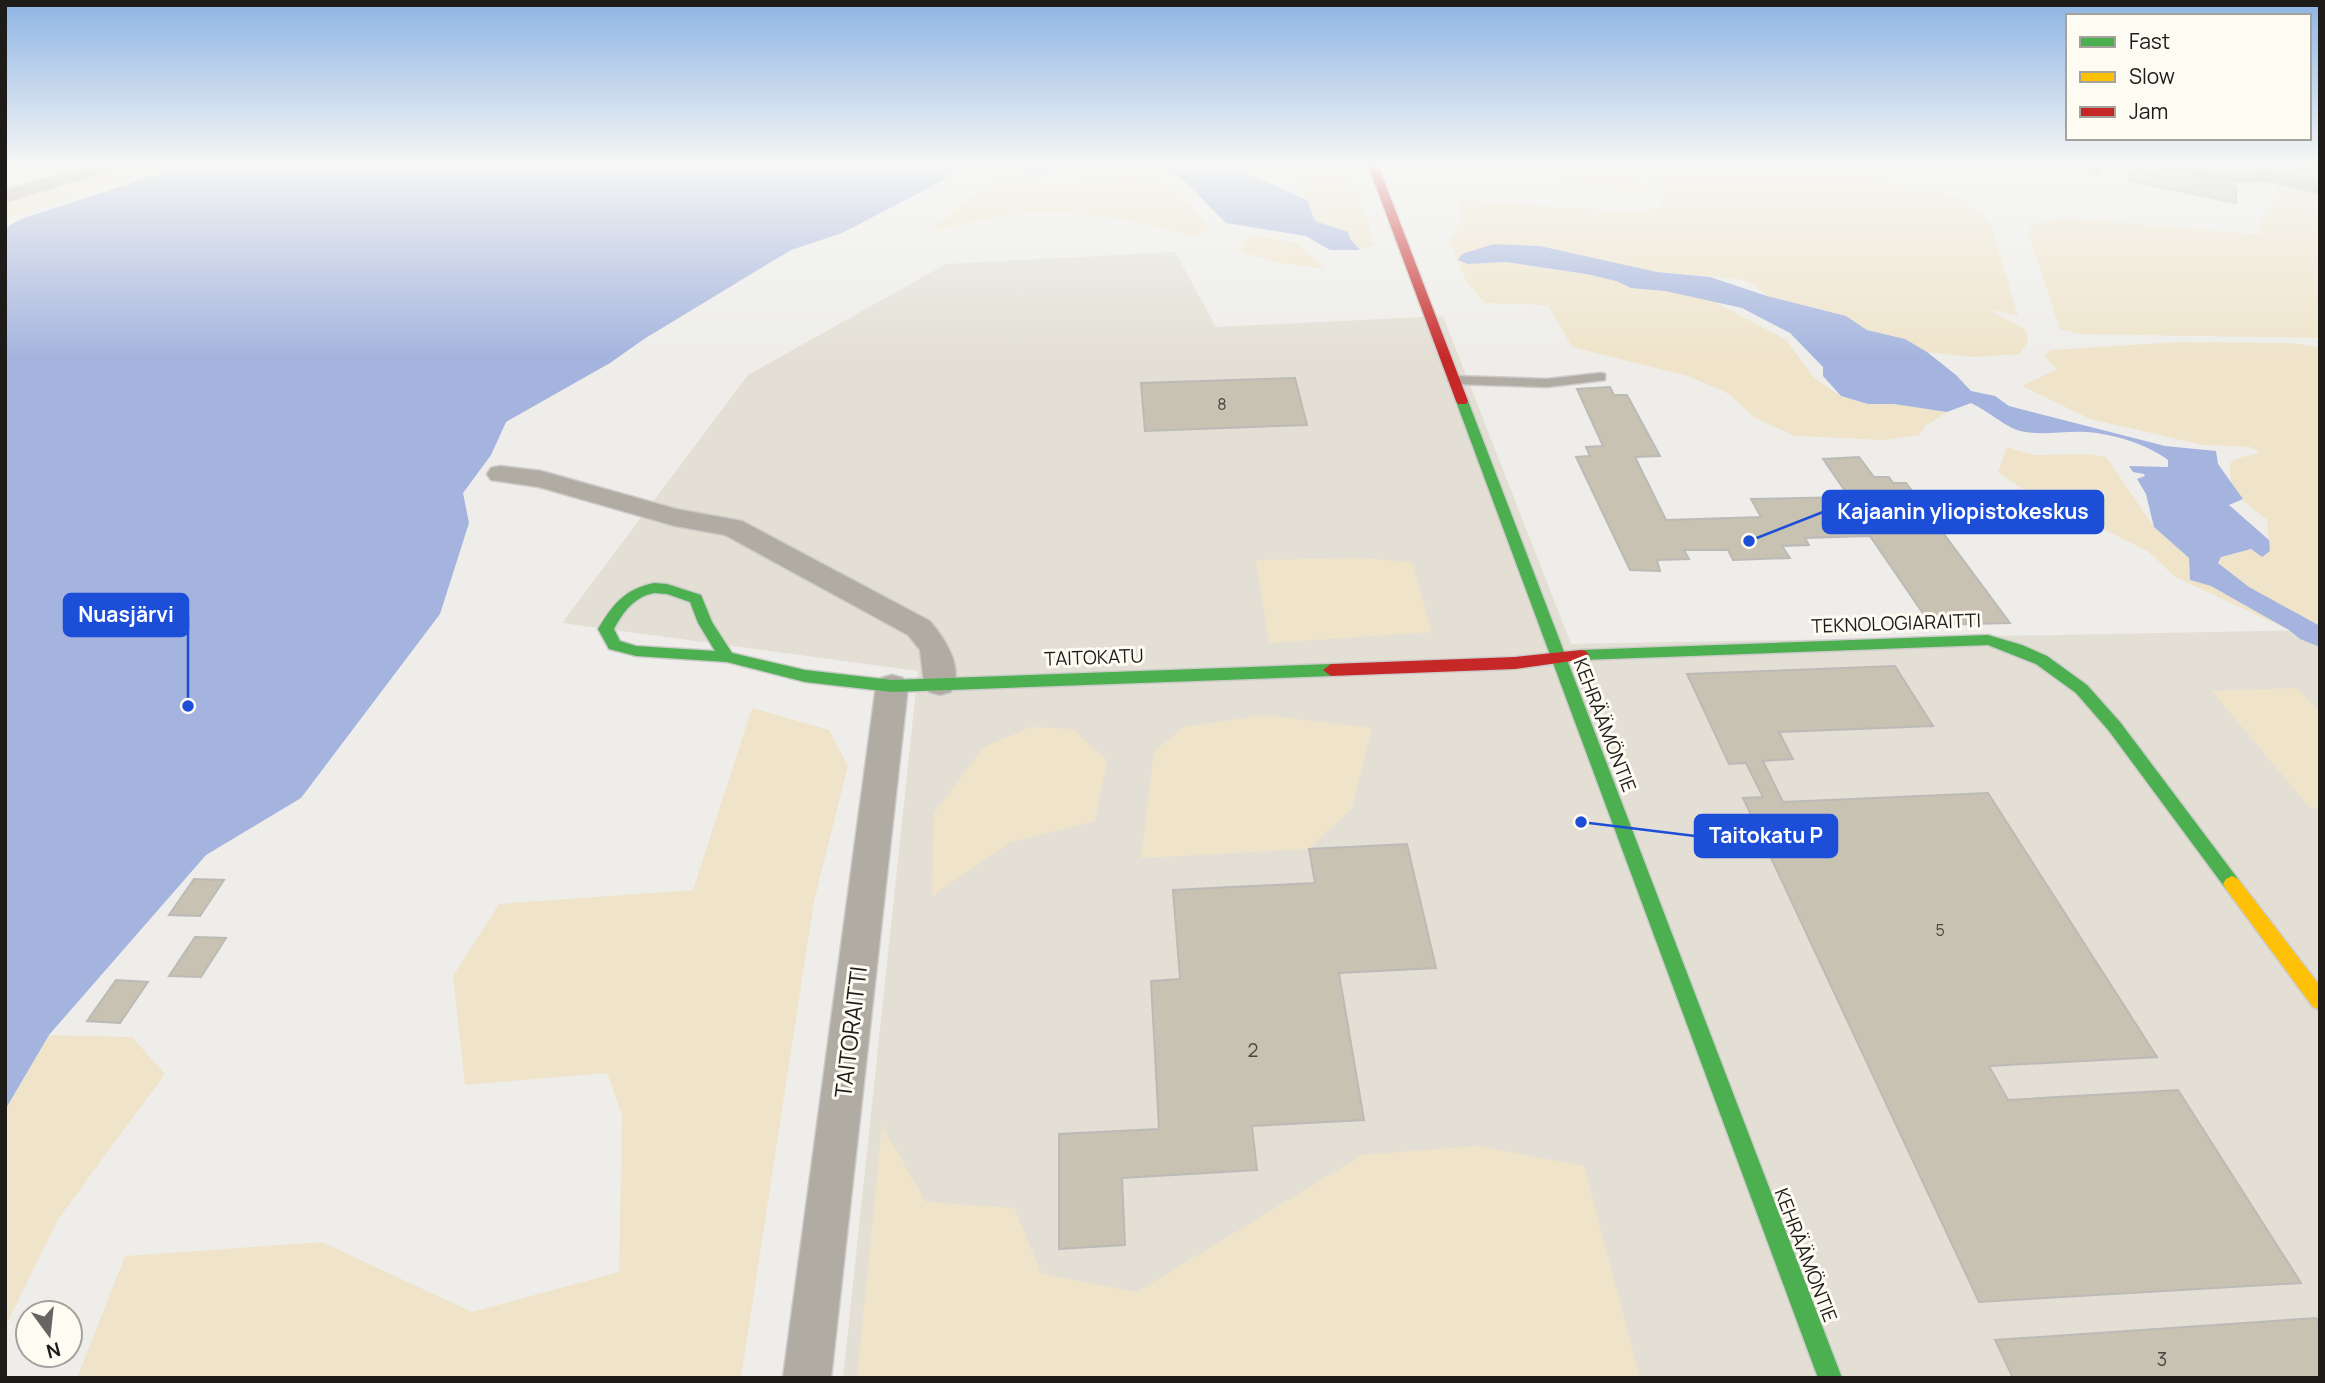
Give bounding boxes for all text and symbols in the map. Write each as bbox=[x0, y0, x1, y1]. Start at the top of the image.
legend bbox=[2066, 14, 2311, 140]
text: Fast bbox=[2129, 27, 2170, 55]
text: Slow bbox=[2129, 62, 2175, 90]
text: Jam bbox=[2129, 97, 2168, 125]
house number: 8 bbox=[1217, 393, 1227, 415]
callout: Kajaanin yliopistokeskus bbox=[1823, 491, 2103, 533]
text: Kajaanin yliopistokeskus bbox=[1837, 497, 2089, 525]
callout: Nuasjärvi bbox=[64, 594, 188, 636]
text: Nuasjärvi bbox=[78, 600, 174, 628]
street label: TEKNOLOGIARAITTI bbox=[1811, 607, 1981, 639]
street label: TAITOKATU bbox=[1044, 642, 1144, 672]
street label: KEHRÄÄMÖNTIE bbox=[1568, 654, 1642, 796]
callout: Taitokatu P bbox=[1695, 815, 1837, 857]
text: Taitokatu P bbox=[1709, 821, 1823, 849]
house number: 5 bbox=[1935, 919, 1945, 941]
street label: TAITORAITTI bbox=[826, 964, 874, 1100]
house number: 2 bbox=[1248, 1037, 1258, 1063]
street label: KEHRÄÄMÖNTIE bbox=[1769, 1184, 1843, 1326]
north arrow bbox=[14, 1299, 84, 1369]
text: N bbox=[43, 1336, 63, 1365]
house number: 3 bbox=[2157, 1346, 2167, 1372]

